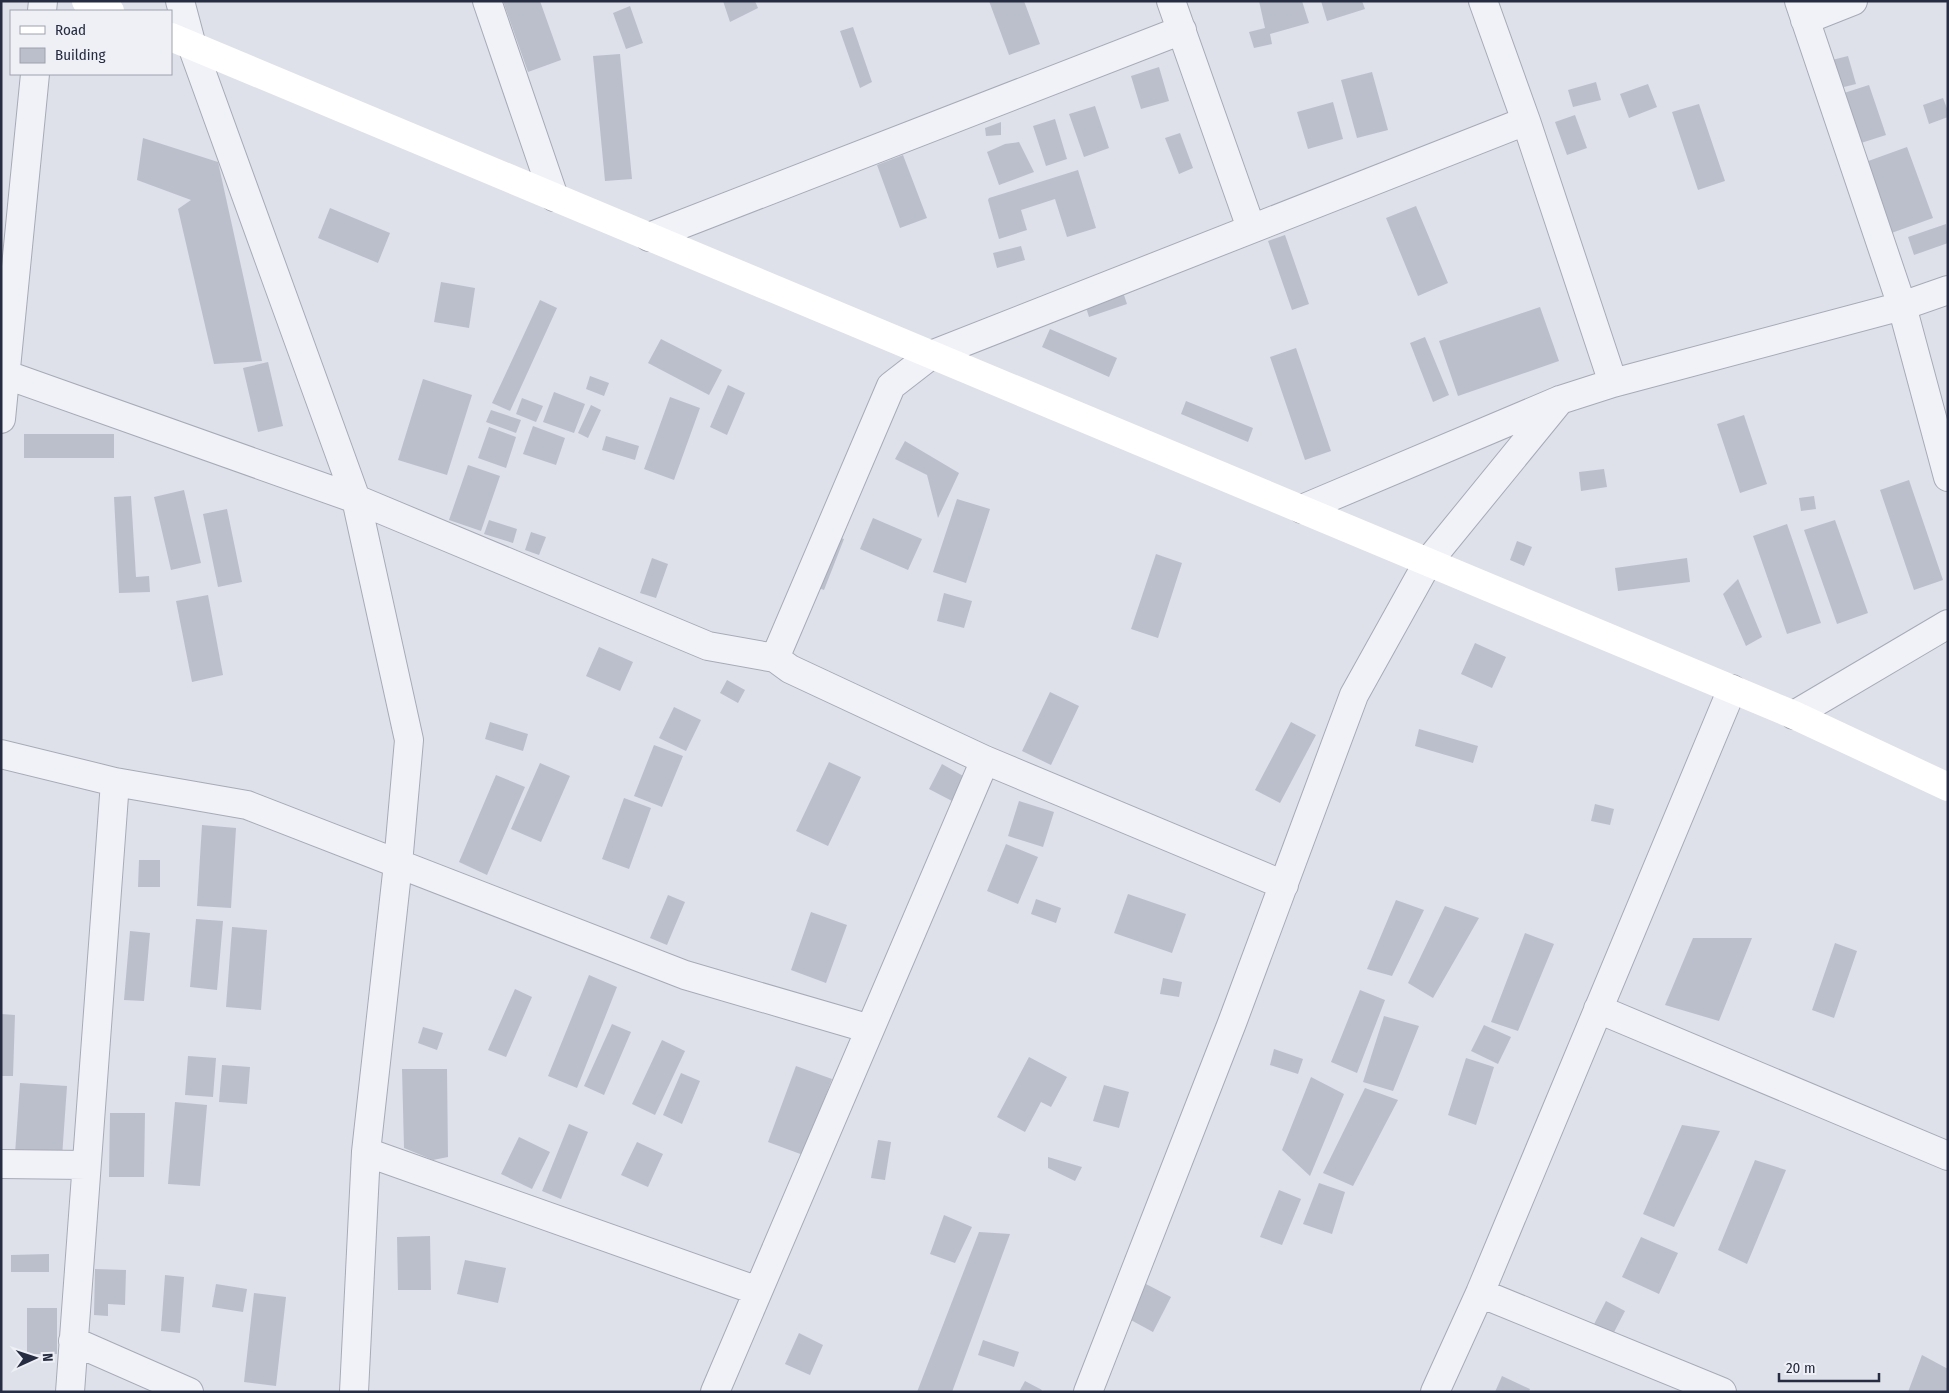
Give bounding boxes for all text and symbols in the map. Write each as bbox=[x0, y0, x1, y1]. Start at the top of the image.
legend bbox=[10, 10, 172, 75]
text: Road bbox=[55, 21, 86, 39]
text: Building bbox=[55, 46, 106, 64]
north arrow bbox=[10, 1333, 60, 1383]
scale bar bbox=[1779, 1350, 1879, 1382]
text: N bbox=[39, 1353, 56, 1362]
text: 20 m bbox=[1786, 1359, 1816, 1377]

